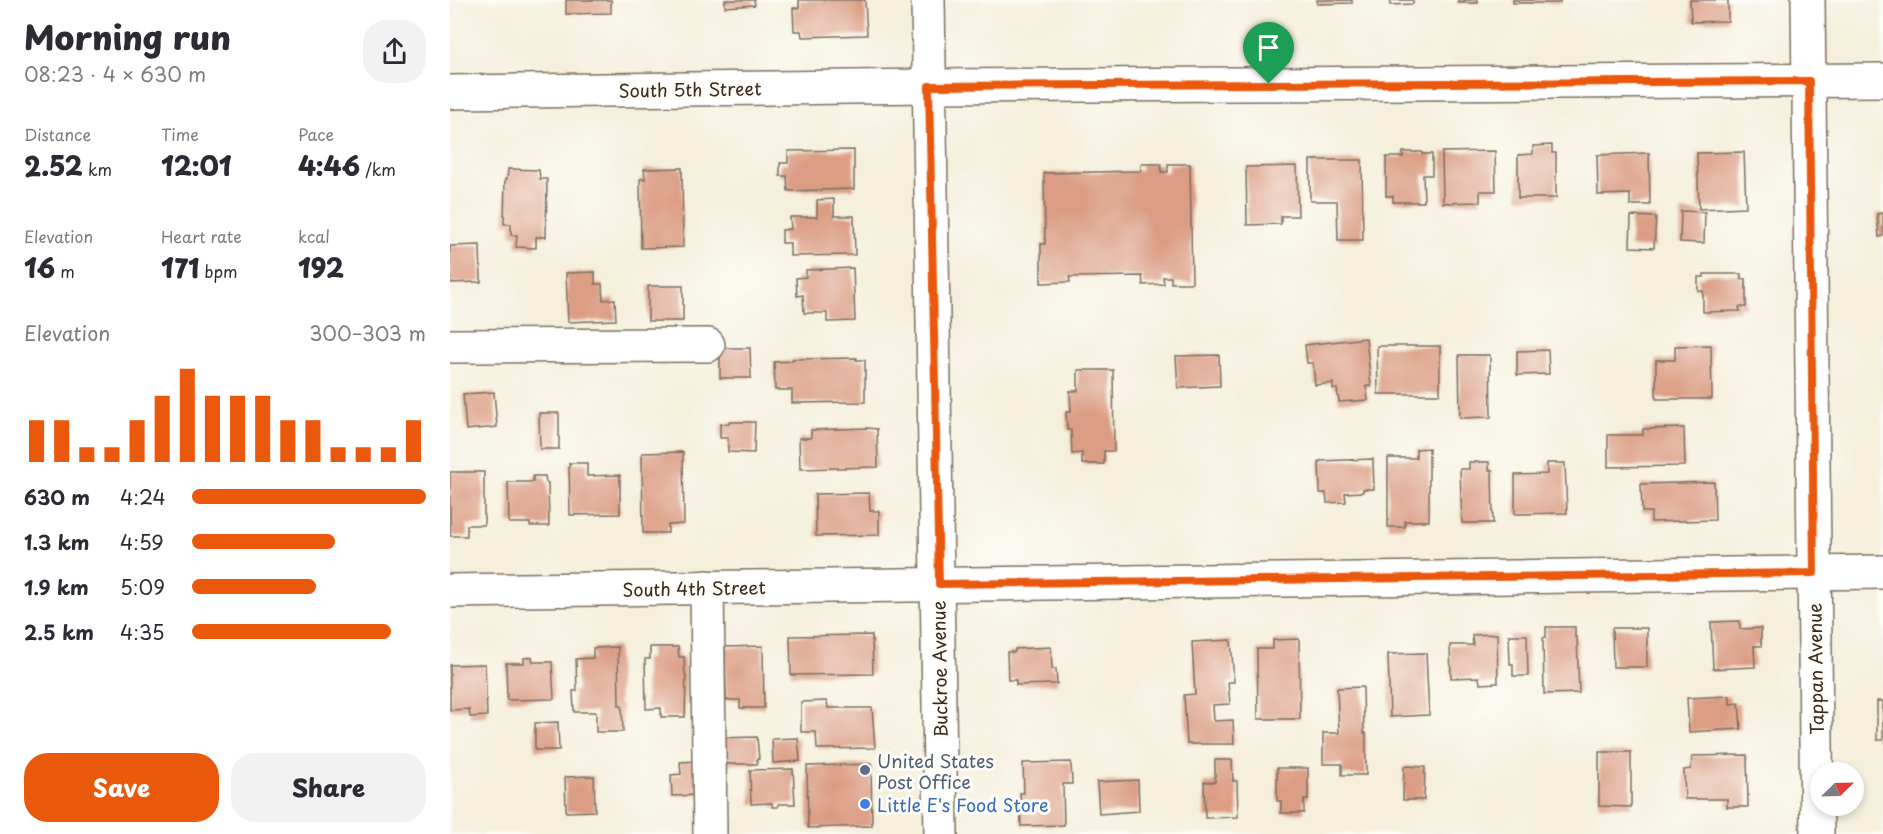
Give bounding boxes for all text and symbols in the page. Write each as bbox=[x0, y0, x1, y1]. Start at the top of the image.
text: Morning run bbox=[24, 11, 231, 61]
button: share bbox=[363, 20, 426, 83]
pin bbox=[1243, 22, 1294, 84]
icon: arrive bbox=[1252, 31, 1285, 64]
text: 08:23 · 4 × 630 m bbox=[24, 59, 206, 89]
street label: South 5th Street bbox=[618, 74, 762, 104]
text: Distance bbox=[24, 122, 91, 146]
text: Time bbox=[161, 122, 199, 146]
text: Pace bbox=[298, 122, 334, 146]
text: 2.52 bbox=[24, 146, 83, 185]
text: 12:01 bbox=[161, 146, 232, 185]
text: 4:46 bbox=[298, 146, 360, 185]
text: km bbox=[83, 157, 112, 181]
text: /km bbox=[360, 157, 396, 181]
text: Elevation bbox=[24, 224, 93, 248]
text: Heart rate bbox=[161, 224, 242, 248]
text: kcal bbox=[298, 224, 330, 248]
text: 16 bbox=[24, 248, 55, 287]
text: 171 bbox=[161, 248, 199, 287]
text: 192 bbox=[298, 248, 344, 287]
text: m bbox=[55, 259, 75, 283]
text: bpm bbox=[199, 259, 238, 283]
text: Elevation bbox=[24, 318, 110, 348]
text: 300–303 m bbox=[309, 318, 426, 348]
text: 630 m bbox=[24, 482, 90, 512]
text: 4:24 bbox=[120, 482, 166, 512]
text: 1.3 km bbox=[24, 527, 90, 557]
text: 4:59 bbox=[120, 527, 164, 557]
text: 1.9 km bbox=[24, 572, 89, 602]
text: 5:09 bbox=[120, 572, 165, 602]
street label: South 4th Street bbox=[622, 573, 766, 603]
street label: Buckroe Avenue bbox=[924, 600, 954, 738]
street label: Tappan Avenue bbox=[1800, 603, 1830, 735]
text: 2.5 km bbox=[24, 617, 94, 647]
text: 4:35 bbox=[120, 617, 165, 647]
place label: United States Post Office bbox=[877, 747, 994, 795]
button: Save bbox=[24, 753, 219, 822]
button: Share bbox=[231, 753, 426, 822]
north arrow bbox=[1810, 762, 1864, 816]
map controls bbox=[1810, 762, 1864, 816]
marker: United States Post Office bbox=[858, 763, 872, 777]
place label: Little E's Food Store bbox=[877, 791, 1048, 818]
marker: Little E's Food Store bbox=[858, 797, 872, 811]

